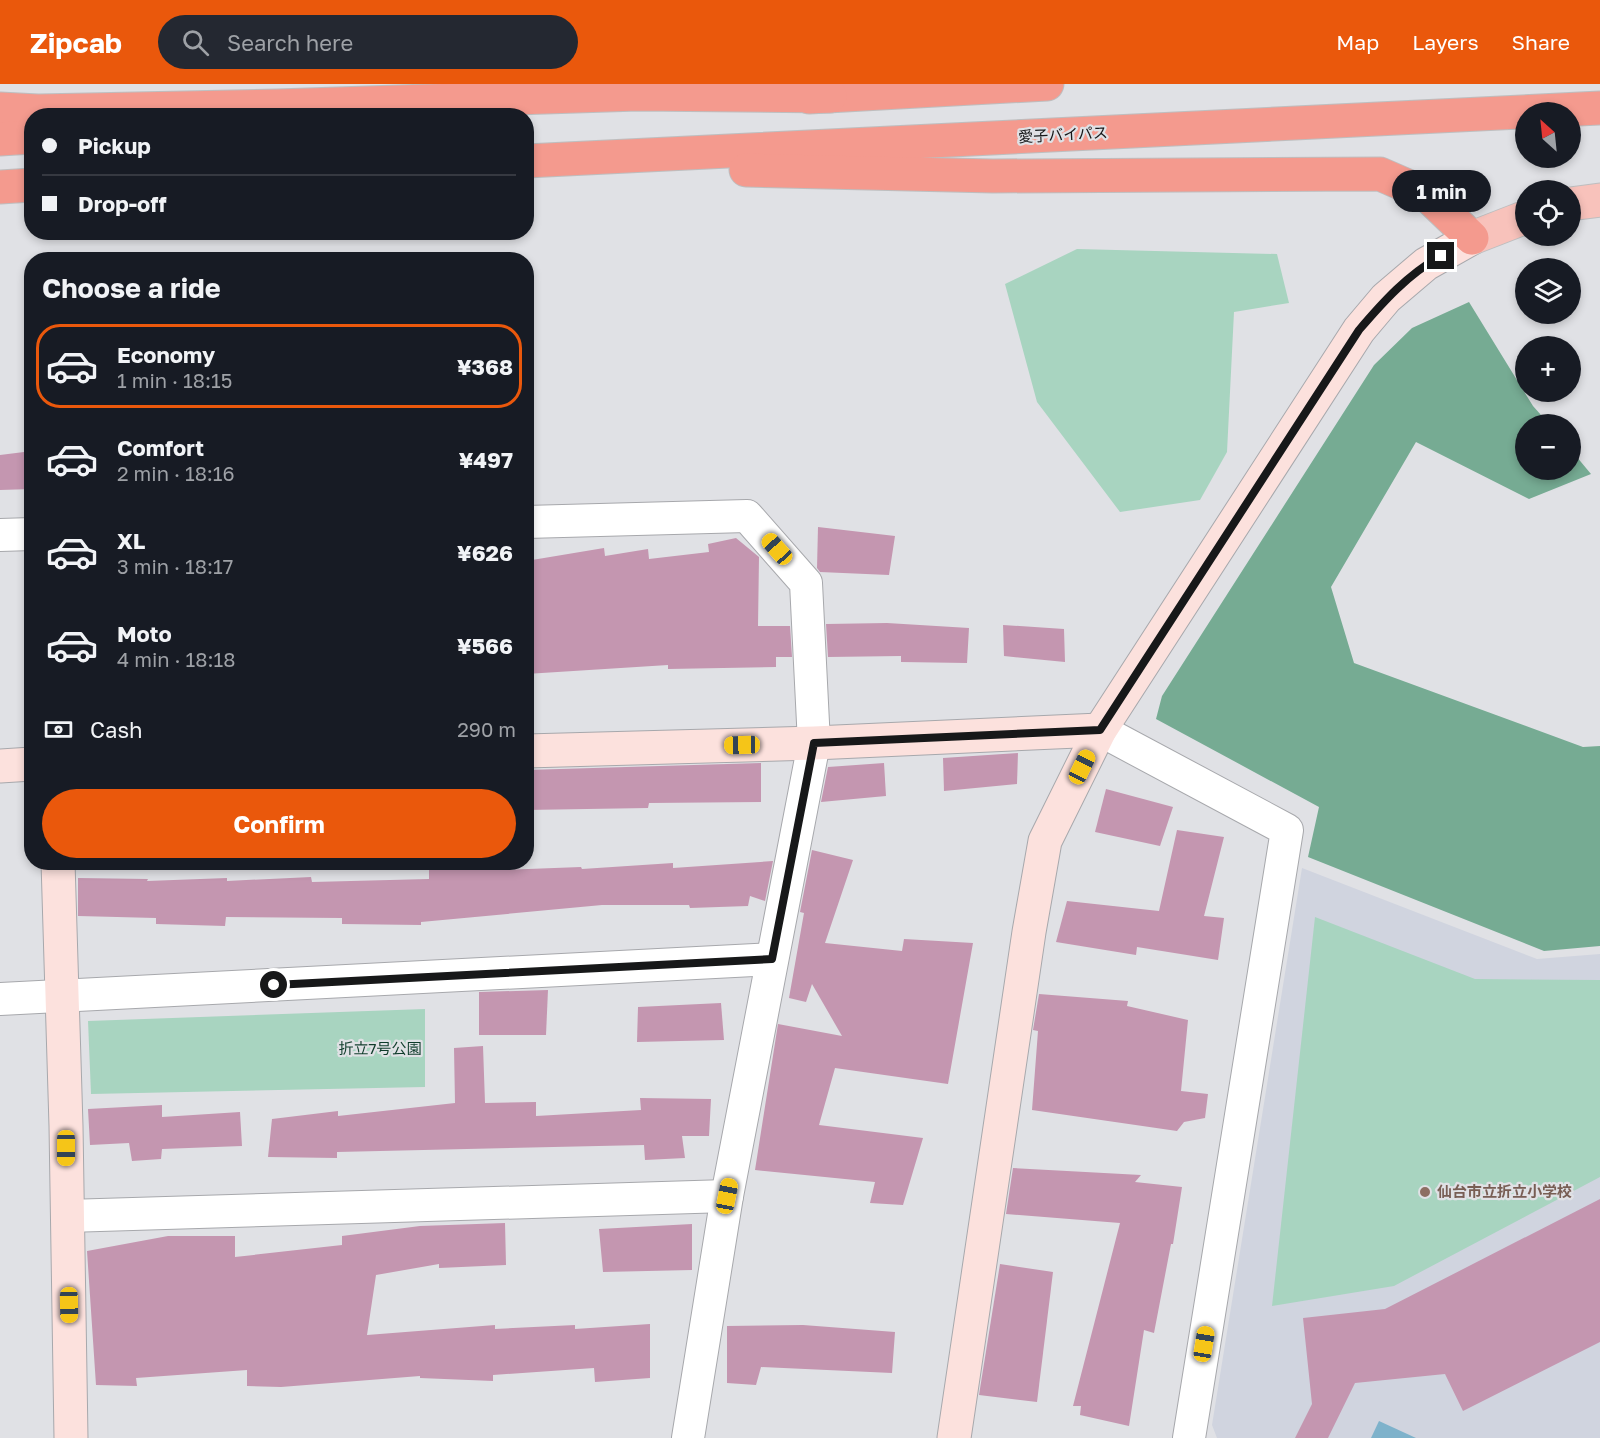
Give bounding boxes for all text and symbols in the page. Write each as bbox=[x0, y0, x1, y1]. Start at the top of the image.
search box bbox=[158, 15, 578, 69]
text: Zipcab bbox=[30, 26, 122, 59]
icon: search bbox=[179, 26, 212, 59]
text: Search here bbox=[227, 29, 353, 56]
text: Map bbox=[1336, 29, 1379, 55]
text: Layers bbox=[1412, 29, 1479, 55]
text: Share bbox=[1512, 29, 1570, 55]
north arrow bbox=[1515, 102, 1581, 168]
map controls bbox=[1515, 102, 1581, 480]
street label: 愛子バイパス bbox=[1018, 123, 1108, 145]
text: Pickup bbox=[78, 132, 151, 159]
callout: 1 min bbox=[1392, 169, 1490, 211]
text: 1 min bbox=[1416, 179, 1467, 203]
button: locate bbox=[1515, 180, 1581, 246]
text: Drop-off bbox=[78, 190, 167, 217]
route end bbox=[1427, 242, 1454, 269]
button: layers bbox=[1515, 258, 1581, 324]
text: Choose a ride bbox=[42, 272, 221, 304]
button: + bbox=[1515, 336, 1581, 402]
icon: car bbox=[45, 339, 99, 393]
text: Economy bbox=[117, 341, 215, 368]
text: ¥368 bbox=[457, 353, 513, 380]
text: 1 min · 18:15 bbox=[117, 368, 232, 392]
button: − bbox=[1515, 414, 1581, 480]
icon: car bbox=[45, 432, 99, 486]
text: Comfort bbox=[117, 434, 204, 461]
text: ¥497 bbox=[459, 446, 513, 473]
text: 2 min · 18:16 bbox=[117, 461, 235, 485]
icon: car bbox=[45, 525, 99, 579]
text: XL bbox=[117, 527, 145, 554]
car bbox=[758, 530, 796, 568]
text: ¥626 bbox=[457, 539, 513, 566]
text: 3 min · 18:17 bbox=[117, 554, 233, 578]
icon: car bbox=[45, 618, 99, 672]
text: Moto bbox=[117, 620, 172, 647]
text: ¥566 bbox=[457, 632, 513, 659]
text: 4 min · 18:18 bbox=[117, 647, 235, 671]
icon: cash bbox=[42, 713, 75, 746]
text: Cash bbox=[90, 716, 143, 743]
text: 290 m bbox=[457, 717, 516, 741]
car bbox=[724, 736, 760, 754]
car bbox=[1066, 747, 1098, 787]
button: Confirm bbox=[42, 789, 516, 858]
route start bbox=[260, 971, 287, 998]
park label: 折立7号公園 bbox=[339, 1039, 421, 1057]
car bbox=[57, 1130, 75, 1166]
car bbox=[715, 1177, 739, 1215]
place label: 仙台市立折立小学校 bbox=[1437, 1182, 1572, 1200]
marker: 仙台市立折立小学校 bbox=[1418, 1185, 1432, 1199]
car bbox=[60, 1287, 78, 1323]
car bbox=[1192, 1325, 1216, 1363]

